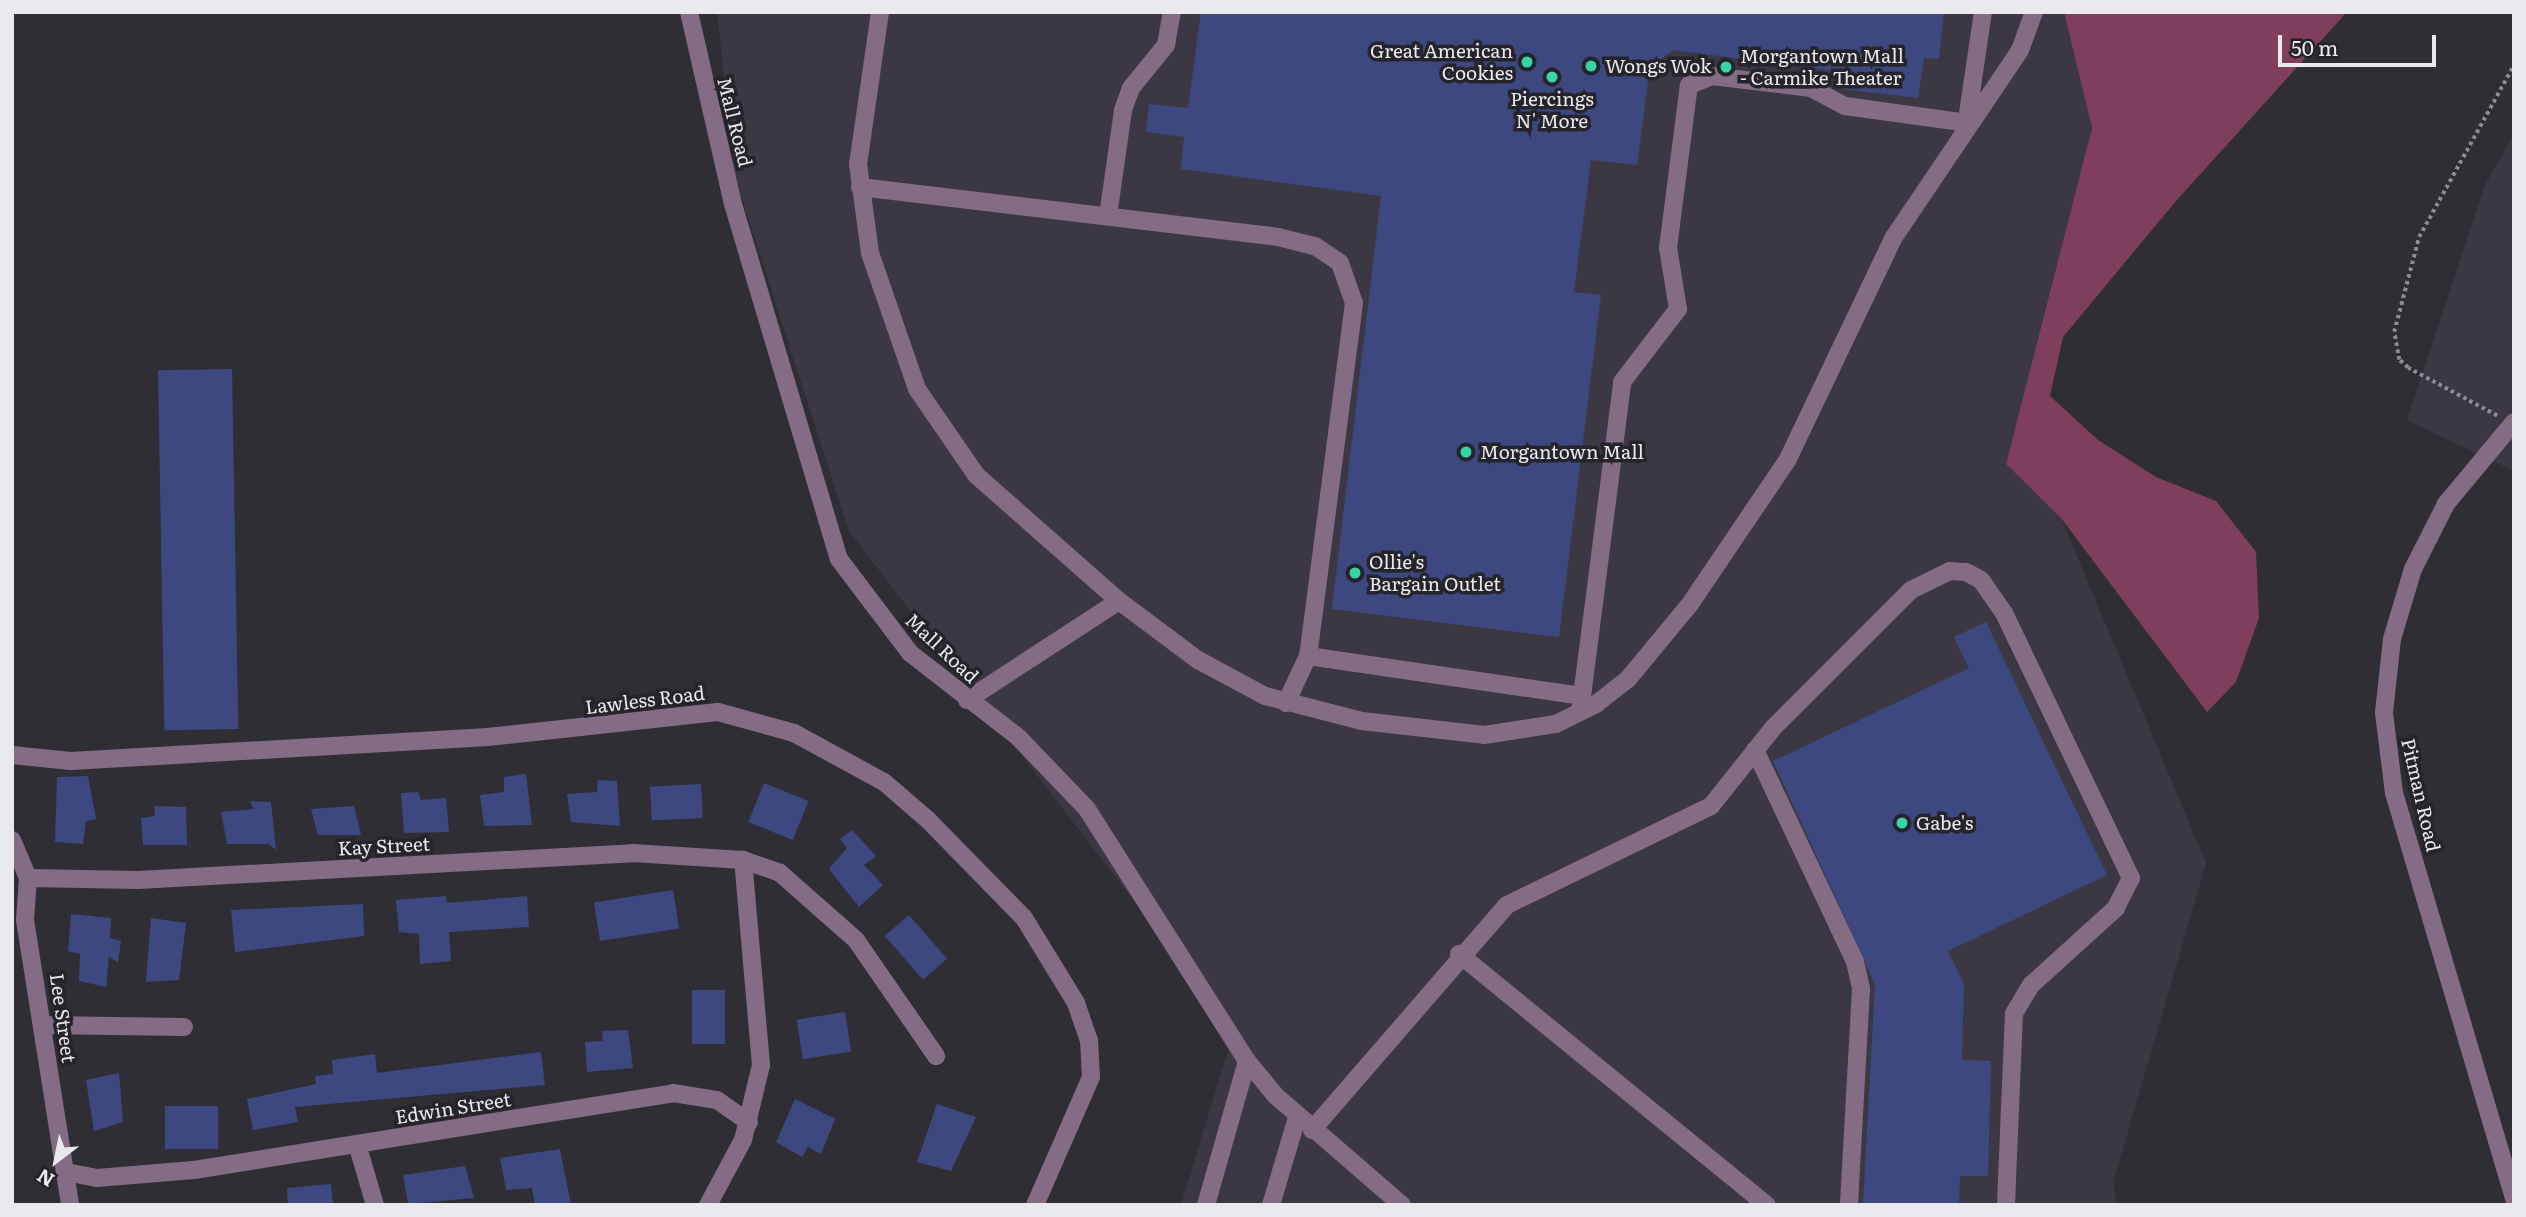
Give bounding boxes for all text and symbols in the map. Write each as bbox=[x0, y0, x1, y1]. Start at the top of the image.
scale bar bbox=[2281, 21, 2438, 65]
text: 50 m bbox=[2291, 31, 2338, 62]
place label: Great American Cookies bbox=[1370, 40, 1513, 84]
place label: Morgantown Mall - Carmike Theater bbox=[1740, 45, 1904, 89]
marker: Great American Cookies bbox=[1519, 54, 1535, 70]
place label: Wongs Wok bbox=[1605, 55, 1712, 77]
marker: Wongs Wok bbox=[1583, 58, 1599, 74]
marker: Morgantown Mall - Carmike Theater bbox=[1718, 59, 1734, 75]
marker: Piercings N' More bbox=[1544, 69, 1560, 85]
street label: Mall Road bbox=[713, 75, 757, 169]
place label: Piercings N' More bbox=[1510, 88, 1594, 132]
place label: Morgantown Mall bbox=[1480, 441, 1644, 463]
marker: Morgantown Mall bbox=[1458, 444, 1474, 460]
place label: Ollie's Bargain Outlet bbox=[1369, 551, 1501, 595]
marker: Ollie's Bargain Outlet bbox=[1347, 565, 1363, 581]
street label: Mall Road bbox=[901, 608, 983, 688]
street label: Lawless Road bbox=[584, 681, 706, 719]
street label: Pitman Road bbox=[2397, 736, 2445, 854]
place label: Gabe's bbox=[1916, 812, 1973, 834]
marker: Gabe's bbox=[1894, 815, 1910, 831]
street label: Kay Street bbox=[337, 832, 431, 860]
street label: Lee Street bbox=[45, 972, 81, 1064]
street label: Edwin Street bbox=[394, 1088, 512, 1128]
north arrow bbox=[21, 1126, 91, 1196]
text: N bbox=[31, 1163, 59, 1195]

